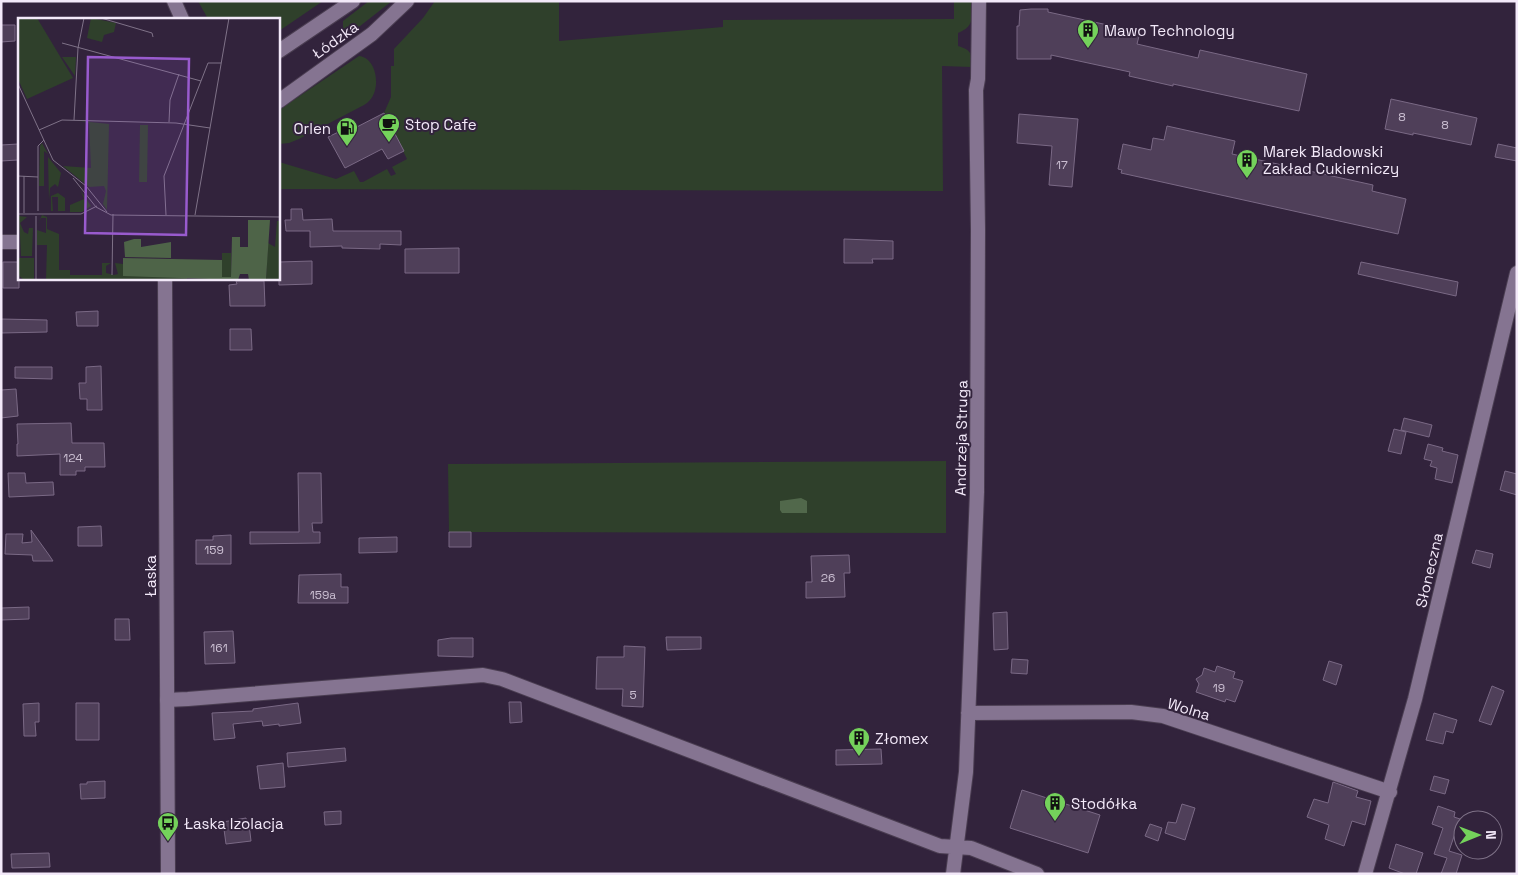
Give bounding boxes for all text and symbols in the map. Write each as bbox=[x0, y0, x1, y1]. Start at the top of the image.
street label: Łódzka bbox=[308, 17, 362, 63]
inset map bbox=[18, 18, 280, 280]
building icon: Mawo Technology bbox=[1076, 18, 1100, 49]
place label: Mawo Technology bbox=[1104, 21, 1235, 40]
house number: 8 bbox=[1398, 109, 1406, 125]
cafe icon: Stop Cafe bbox=[377, 112, 401, 143]
place label: Stop Cafe bbox=[405, 115, 477, 134]
fuel station icon: Orlen bbox=[335, 116, 359, 147]
house number: 8 bbox=[1441, 117, 1449, 133]
place label: Orlen bbox=[294, 119, 331, 138]
place label: Marek Bladowski Zakład Cukierniczy bbox=[1263, 142, 1399, 178]
building icon: Marek Bladowski Zakład Cukierniczy bbox=[1235, 148, 1259, 179]
house number: 17 bbox=[1056, 157, 1068, 173]
street label: Andrzeja Struga bbox=[950, 380, 972, 496]
house number: 124 bbox=[63, 450, 83, 466]
street label: Słoneczna bbox=[1411, 530, 1447, 609]
house number: 159 bbox=[204, 542, 224, 558]
street label: Łaska bbox=[141, 555, 160, 597]
house number: 26 bbox=[821, 570, 835, 586]
house number: 159a bbox=[310, 587, 336, 603]
house number: 161 bbox=[210, 640, 228, 656]
house number: 19 bbox=[1213, 680, 1225, 696]
house number: 5 bbox=[629, 687, 637, 703]
street label: Wolna bbox=[1165, 694, 1213, 725]
building icon: Złomex bbox=[847, 726, 871, 757]
place label: Złomex bbox=[875, 729, 929, 748]
building icon: Stodółka bbox=[1043, 791, 1067, 822]
place label: Stodółka bbox=[1071, 794, 1137, 813]
north arrow bbox=[1453, 810, 1503, 860]
bus stop icon: Łaska Izolacja bbox=[156, 811, 180, 842]
place label: Łaska Izolacja bbox=[184, 814, 284, 833]
text: N bbox=[1482, 830, 1500, 840]

